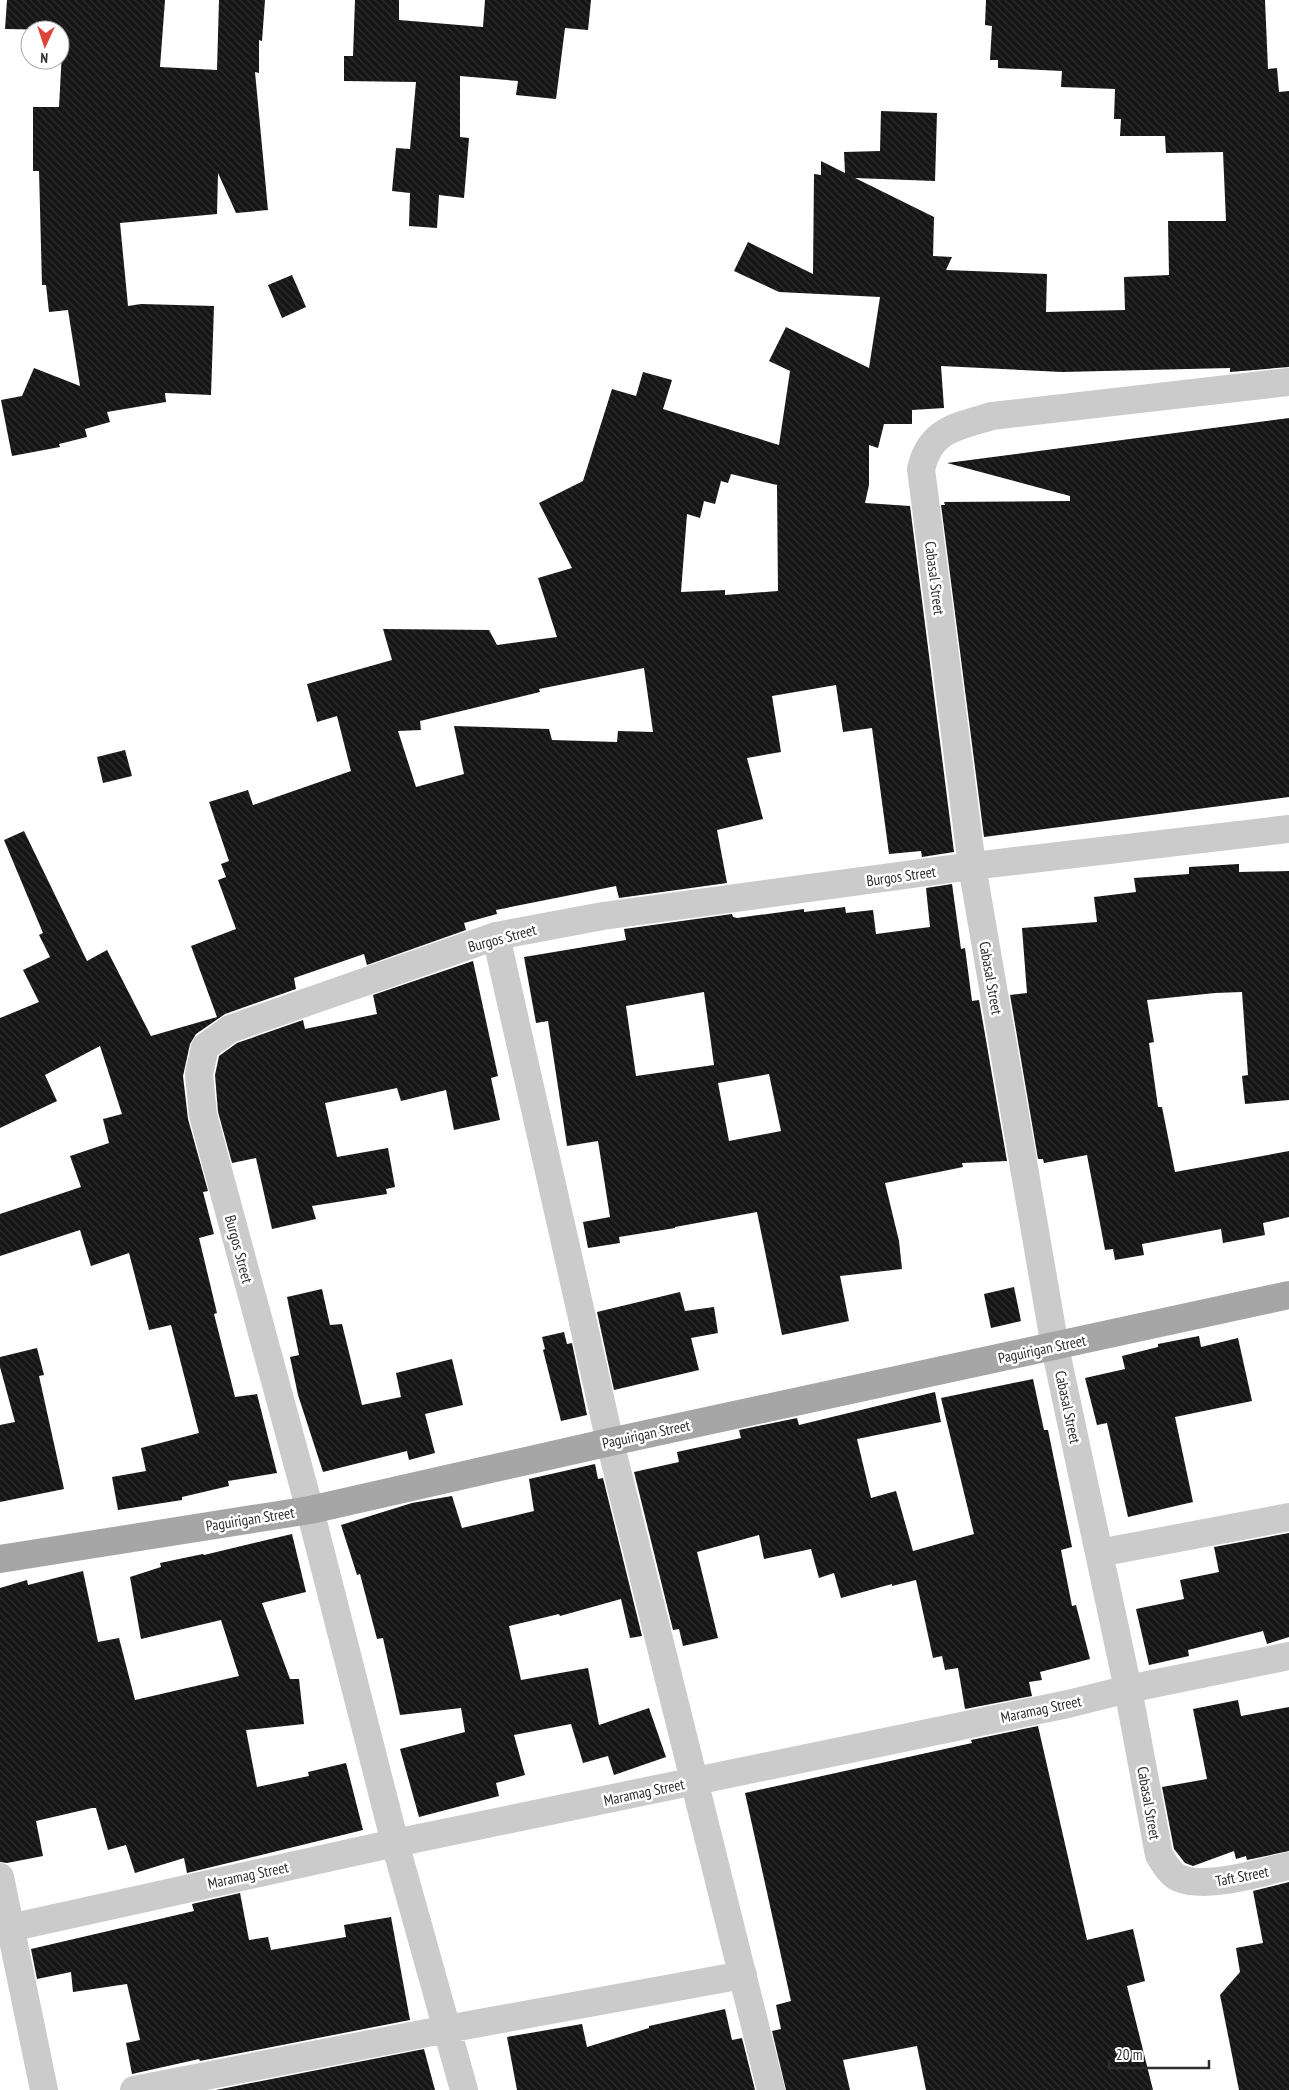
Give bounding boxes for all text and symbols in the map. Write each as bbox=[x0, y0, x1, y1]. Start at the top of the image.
north arrow bbox=[20, 20, 70, 70]
text: N bbox=[40, 49, 49, 67]
street label: Cabasal Street bbox=[921, 540, 949, 616]
street label: Burgos Street bbox=[865, 862, 937, 890]
street label: Burgos Street bbox=[466, 920, 538, 956]
street label: Cabasal Street bbox=[975, 940, 1007, 1016]
street label: Burgos Street bbox=[221, 1213, 257, 1285]
street label: Paguirigan Street bbox=[996, 1330, 1088, 1368]
street label: Cabasal Street bbox=[1051, 1369, 1085, 1445]
street label: Paguirigan Street bbox=[600, 1415, 692, 1453]
street label: Paguirigan Street bbox=[204, 1503, 296, 1535]
street label: Maramag Street bbox=[999, 1691, 1083, 1727]
street label: Cabasal Street bbox=[1133, 1765, 1165, 1841]
street label: Maramag Street bbox=[602, 1774, 686, 1810]
street label: Maramag Street bbox=[206, 1857, 290, 1893]
street label: Taft Street bbox=[1214, 1862, 1270, 1890]
scale bar bbox=[1109, 2038, 1209, 2070]
text: 20 m bbox=[1116, 2045, 1142, 2064]

